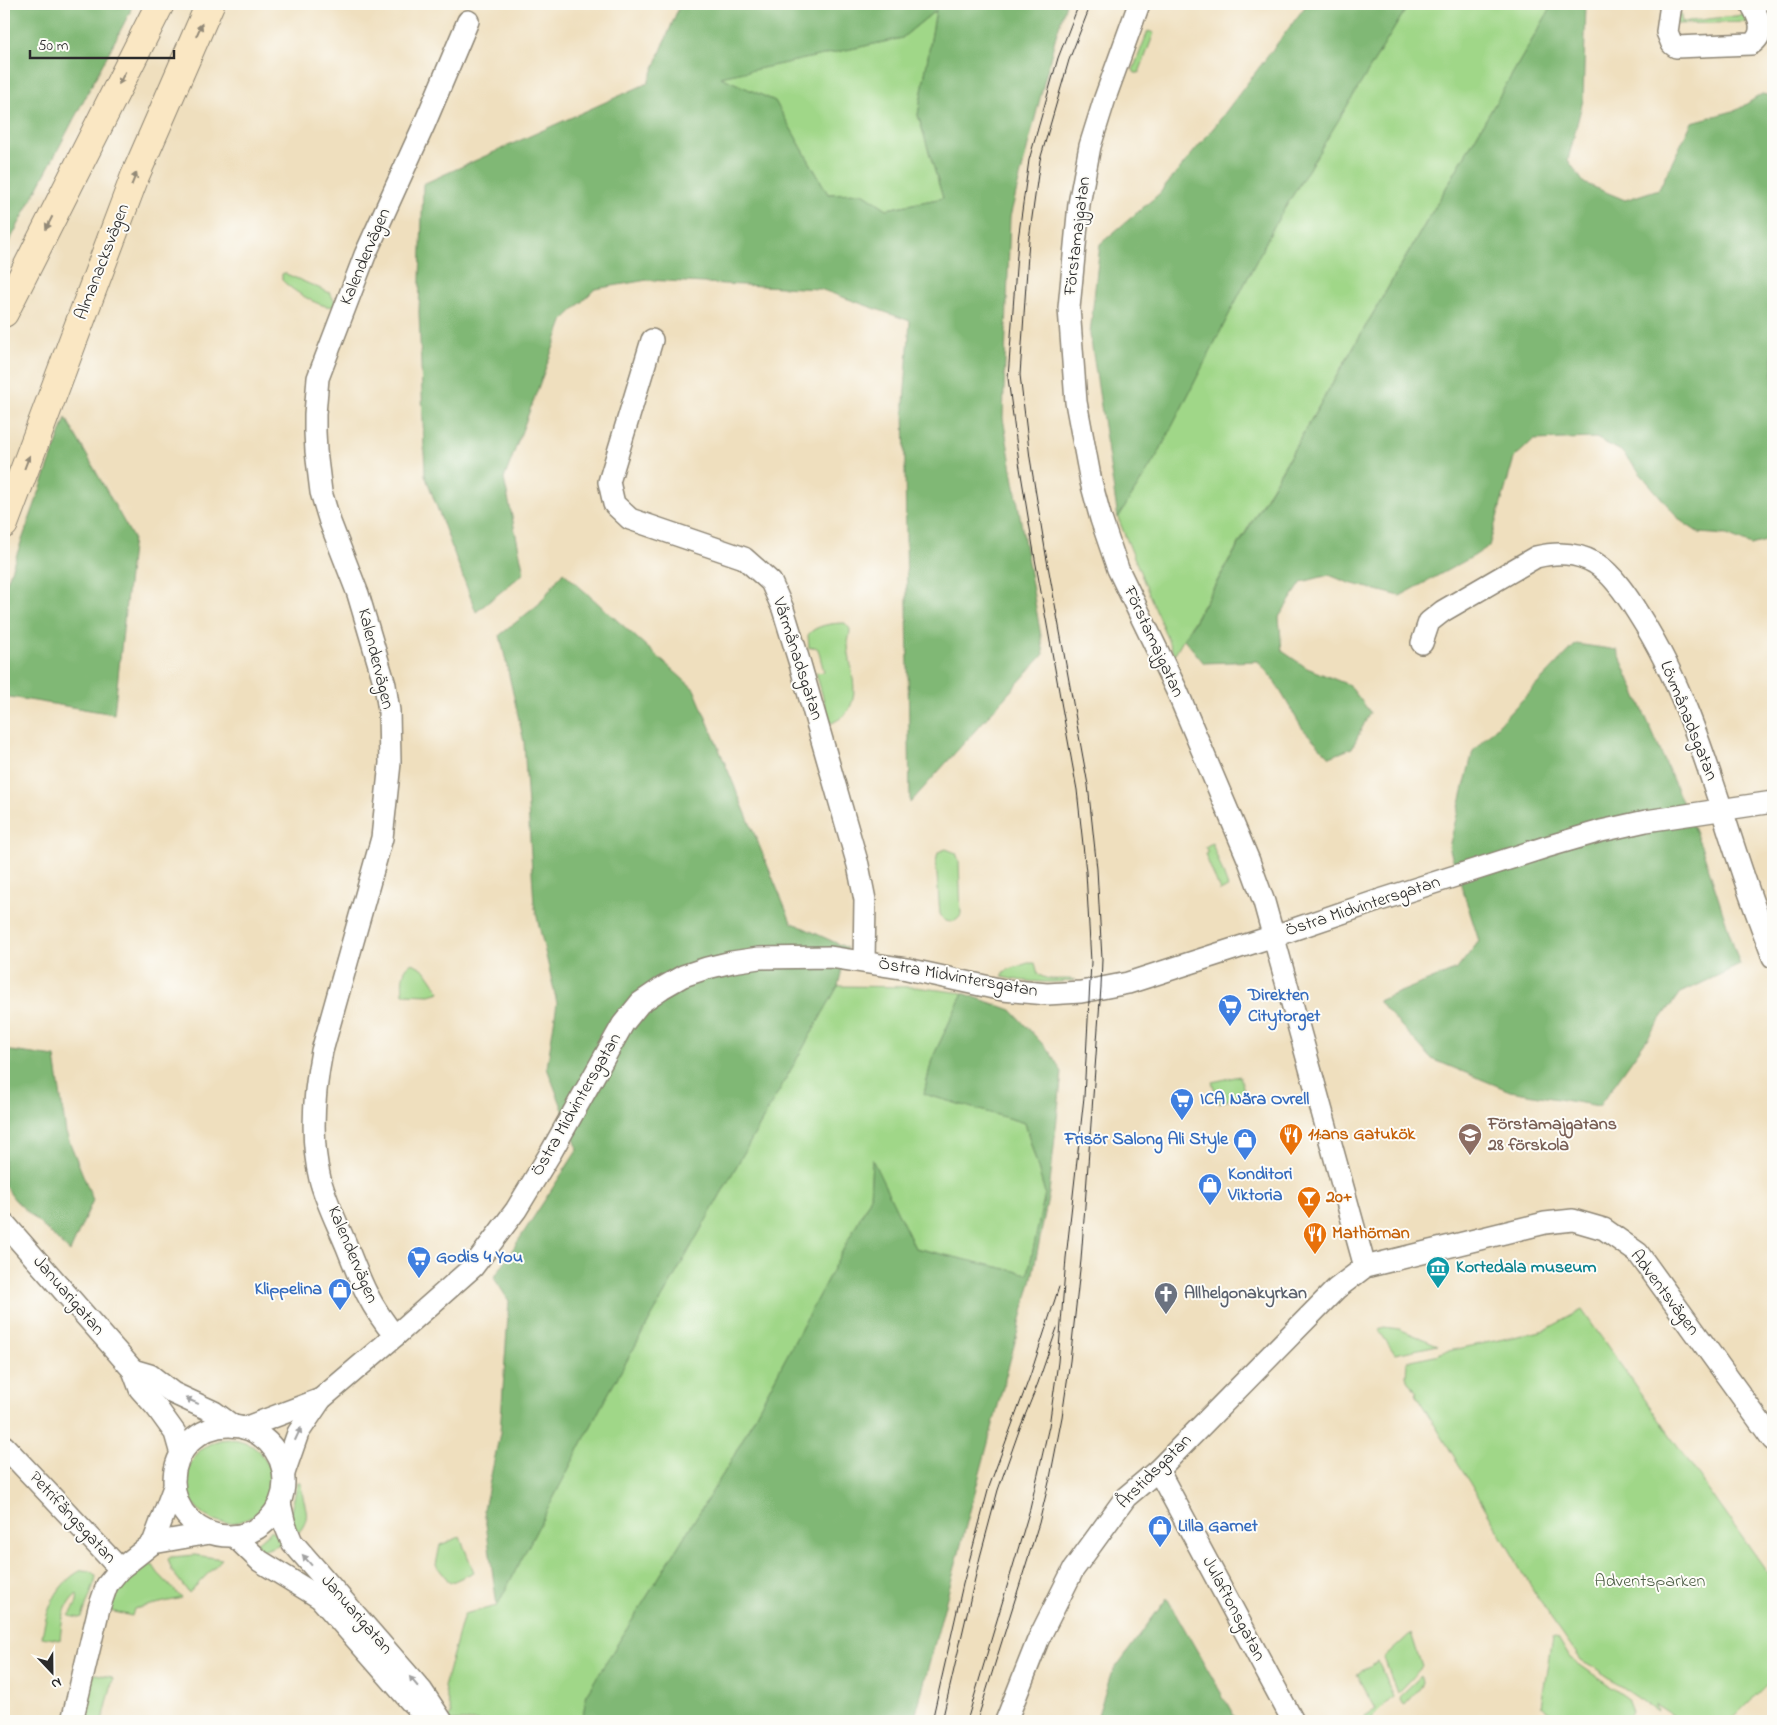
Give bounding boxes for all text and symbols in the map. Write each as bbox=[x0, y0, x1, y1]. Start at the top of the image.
one-way arrow bbox=[195, 23, 203, 37]
scale bar bbox=[30, 28, 174, 60]
text: 50 m bbox=[38, 35, 69, 57]
one-way arrow bbox=[118, 71, 126, 86]
one-way arrow bbox=[131, 172, 139, 186]
street label: Förstamajgatan bbox=[1058, 175, 1099, 298]
street label: Almanacksvägen bbox=[69, 200, 138, 324]
street label: Kalendervägen bbox=[334, 204, 399, 310]
one-way arrow bbox=[45, 216, 53, 231]
one-way arrow bbox=[23, 454, 31, 469]
street label: Förstamajgatan bbox=[1115, 581, 1190, 702]
street label: Vårmånadsgatan bbox=[764, 593, 829, 724]
street label: Kalendervägen bbox=[349, 606, 400, 713]
street label: Lövmånadsgatan bbox=[1651, 657, 1724, 785]
street label: Östra Midvintersgatan bbox=[1282, 870, 1444, 945]
street label: Östra Midvintersgatan bbox=[876, 951, 1040, 1006]
place label: Direkten Citytorget bbox=[1247, 983, 1321, 1031]
supermarket icon: Direkten Citytorget bbox=[1217, 993, 1243, 1027]
street label: Östra Midvintersgatan bbox=[525, 1028, 630, 1182]
supermarket icon: ICA Nära Ovrell bbox=[1169, 1087, 1195, 1121]
place label: ICA Nära Ovrell bbox=[1200, 1087, 1309, 1113]
place label: Förstamajgatans 28 förskola bbox=[1487, 1112, 1617, 1159]
restaurant icon: 11:ans Gatukök bbox=[1278, 1122, 1304, 1156]
place label: 11:ans Gatukök bbox=[1308, 1122, 1416, 1148]
school or university icon: Förstamajgatans 28 förskola bbox=[1457, 1122, 1483, 1156]
place label: Frisör Salong Ali Style bbox=[1064, 1127, 1229, 1154]
shop icon: Frisör Salong Ali Style bbox=[1232, 1127, 1258, 1161]
place label: Konditori Viktoria bbox=[1227, 1162, 1293, 1209]
shop icon: Konditori Viktoria bbox=[1197, 1172, 1223, 1206]
bar icon: 20+ bbox=[1296, 1185, 1322, 1219]
place label: 20+ bbox=[1325, 1185, 1353, 1211]
street label: Kalendervägen bbox=[319, 1202, 384, 1308]
restaurant icon: Mathörnan bbox=[1302, 1221, 1328, 1255]
place label: Mathörnan bbox=[1332, 1221, 1410, 1247]
street label: Adventsvägen bbox=[1622, 1244, 1705, 1342]
supermarket icon: Godis 4 You bbox=[406, 1245, 432, 1279]
place label: Godis 4 You bbox=[436, 1245, 523, 1271]
street label: Januarigatan bbox=[25, 1250, 110, 1342]
museum icon: Kortedala museum bbox=[1425, 1255, 1451, 1289]
place label: Kortedala museum bbox=[1456, 1255, 1597, 1281]
place label: Klippelina bbox=[255, 1277, 322, 1303]
shop icon: Klippelina bbox=[327, 1277, 353, 1311]
church icon: Allhelgonakyrkan bbox=[1153, 1281, 1179, 1315]
place label: Allhelgonakyrkan bbox=[1184, 1281, 1307, 1308]
one-way arrow bbox=[185, 1396, 199, 1404]
one-way arrow bbox=[295, 1427, 303, 1441]
street label: Årstidsgatan bbox=[1112, 1428, 1199, 1516]
street label: Petrifängsgatan bbox=[21, 1466, 122, 1571]
shop icon: Lilla Garnet bbox=[1147, 1514, 1173, 1548]
place label: Lilla Garnet bbox=[1178, 1514, 1259, 1540]
street label: Julaftonsgatan bbox=[1194, 1552, 1272, 1667]
one-way arrow bbox=[301, 1554, 313, 1566]
street label: Januarigatan bbox=[313, 1569, 398, 1661]
park label: Adventsparken bbox=[1595, 1569, 1705, 1595]
north arrow bbox=[28, 1648, 78, 1698]
text: N bbox=[48, 1671, 65, 1694]
one-way arrow bbox=[408, 1675, 419, 1688]

